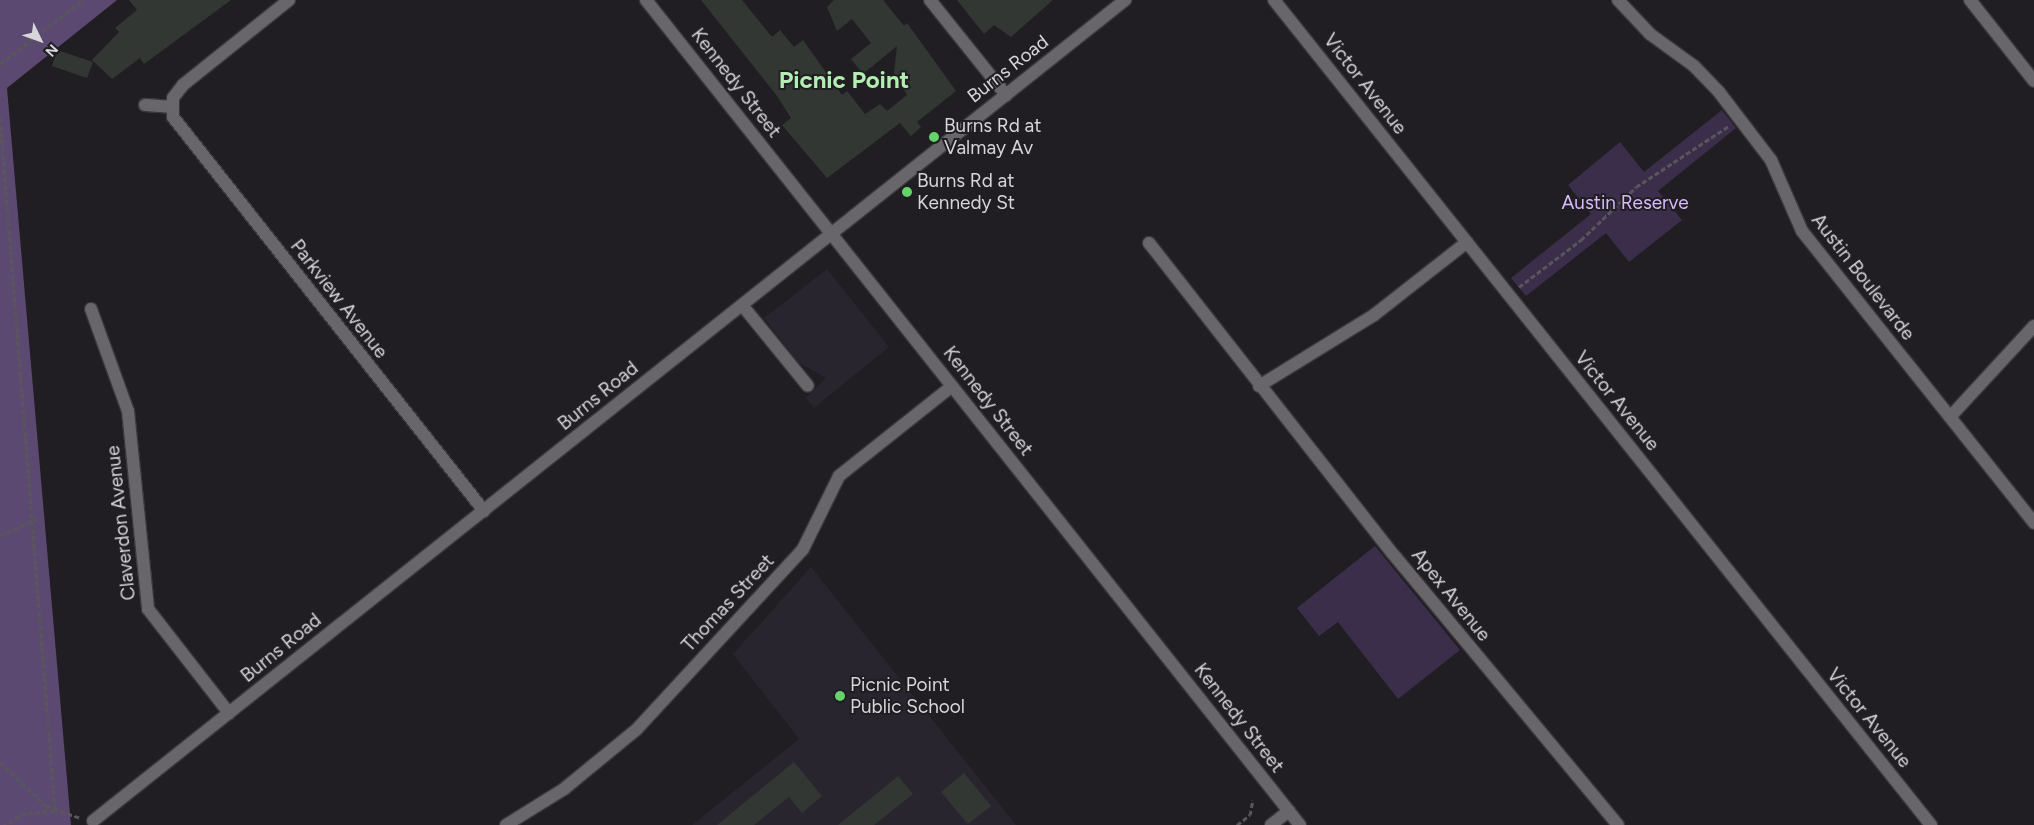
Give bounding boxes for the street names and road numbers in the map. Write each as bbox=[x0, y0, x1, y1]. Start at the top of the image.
street label: Kennedy Street bbox=[686, 24, 786, 142]
street label: Victor Avenue bbox=[1319, 29, 1411, 139]
street label: Burns Road bbox=[963, 30, 1053, 108]
street label: Austin Boulevarde bbox=[1807, 209, 1919, 345]
street label: Parkview Avenue bbox=[286, 235, 392, 363]
street label: Kennedy Street bbox=[938, 342, 1038, 460]
street label: Victor Avenue bbox=[1570, 347, 1664, 455]
street label: Burns Road bbox=[553, 357, 643, 435]
street label: Claverdon Avenue bbox=[102, 444, 140, 602]
street label: Apex Avenue bbox=[1407, 544, 1495, 646]
street label: Thomas Street bbox=[677, 550, 779, 656]
street label: Burns Road bbox=[236, 609, 326, 687]
street label: Kennedy Street bbox=[1189, 659, 1289, 777]
street label: Victor Avenue bbox=[1822, 664, 1916, 772]

